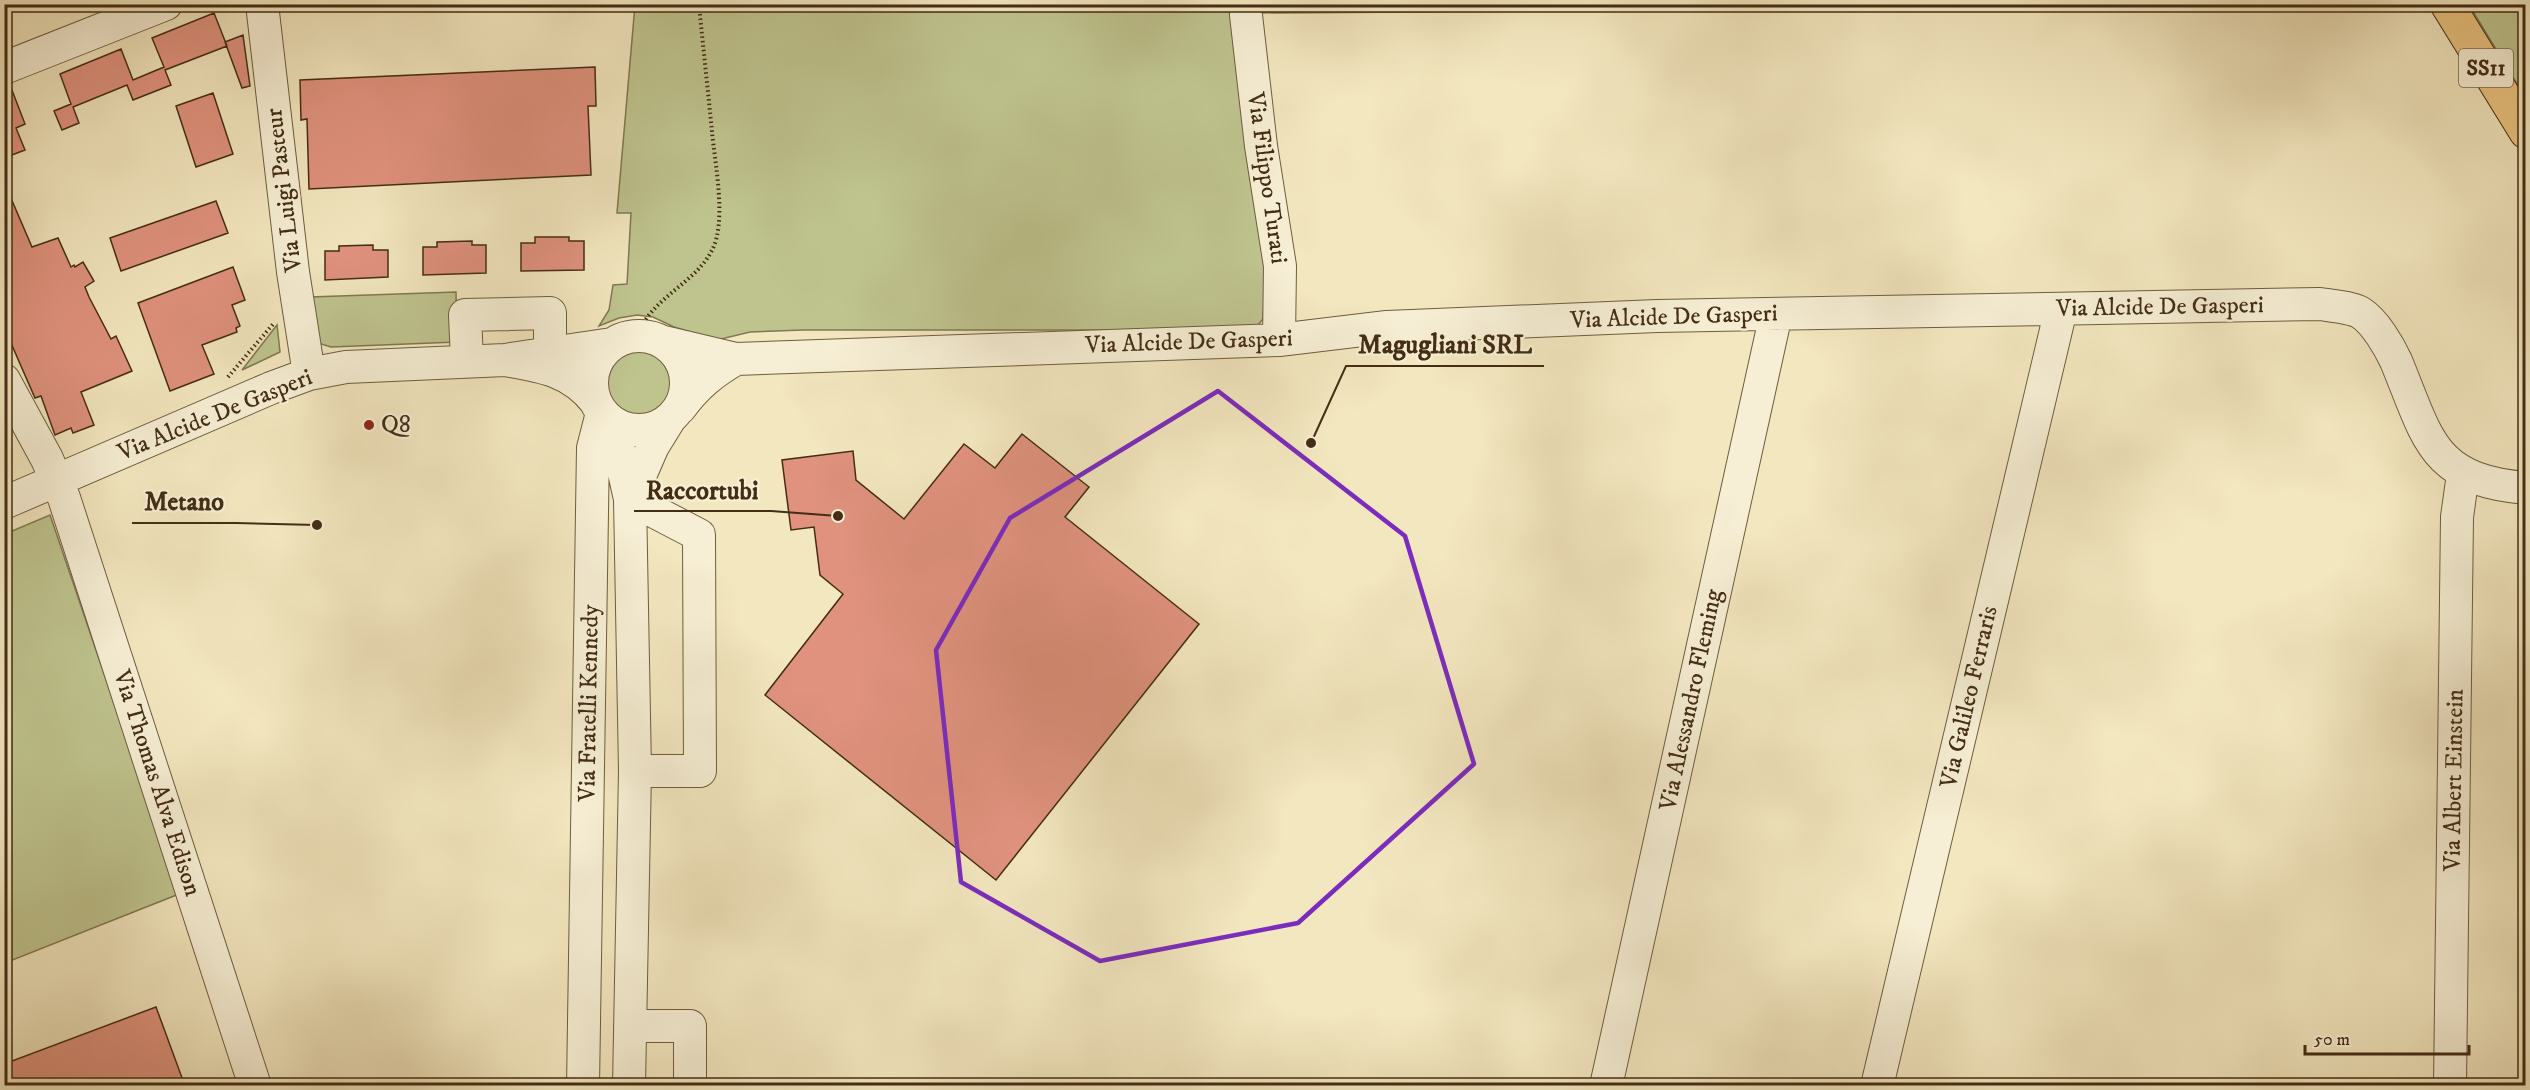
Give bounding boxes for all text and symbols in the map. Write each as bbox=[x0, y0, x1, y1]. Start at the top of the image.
road number: SS11 bbox=[2459, 49, 2513, 87]
street label: Via Filippo Turati bbox=[1240, 89, 1294, 266]
street label: Via Luigi Pasteur bbox=[259, 106, 309, 275]
street label: Via Alcide De Gasperi bbox=[2055, 290, 2264, 324]
street label: Via Alcide De Gasperi bbox=[1569, 298, 1778, 336]
callout: Magugliani SRL bbox=[1346, 322, 1544, 366]
street label: Via Alcide De Gasperi bbox=[1084, 323, 1293, 361]
text: Magugliani SRL bbox=[1358, 329, 1532, 362]
street label: Via Alcide De Gasperi bbox=[112, 362, 317, 468]
place label: Q8 bbox=[381, 410, 411, 440]
marker: Q8 bbox=[362, 418, 376, 432]
callout: Raccortubi bbox=[634, 467, 771, 511]
text: Raccortubi bbox=[646, 475, 759, 508]
callout: Metano bbox=[132, 479, 236, 523]
text: Metano bbox=[144, 486, 224, 519]
street label: Via Alessandro Fleming bbox=[1653, 586, 1729, 814]
street label: Via Galileo Ferraris bbox=[1933, 603, 2005, 792]
street label: Via Fratelli Kennedy bbox=[572, 604, 606, 803]
street label: Via Thomas Alva Edison bbox=[106, 665, 208, 900]
street label: Via Albert Einstein bbox=[2437, 688, 2471, 872]
scale bar bbox=[2305, 1018, 2468, 1056]
text: 50 m bbox=[2314, 1029, 2350, 1051]

